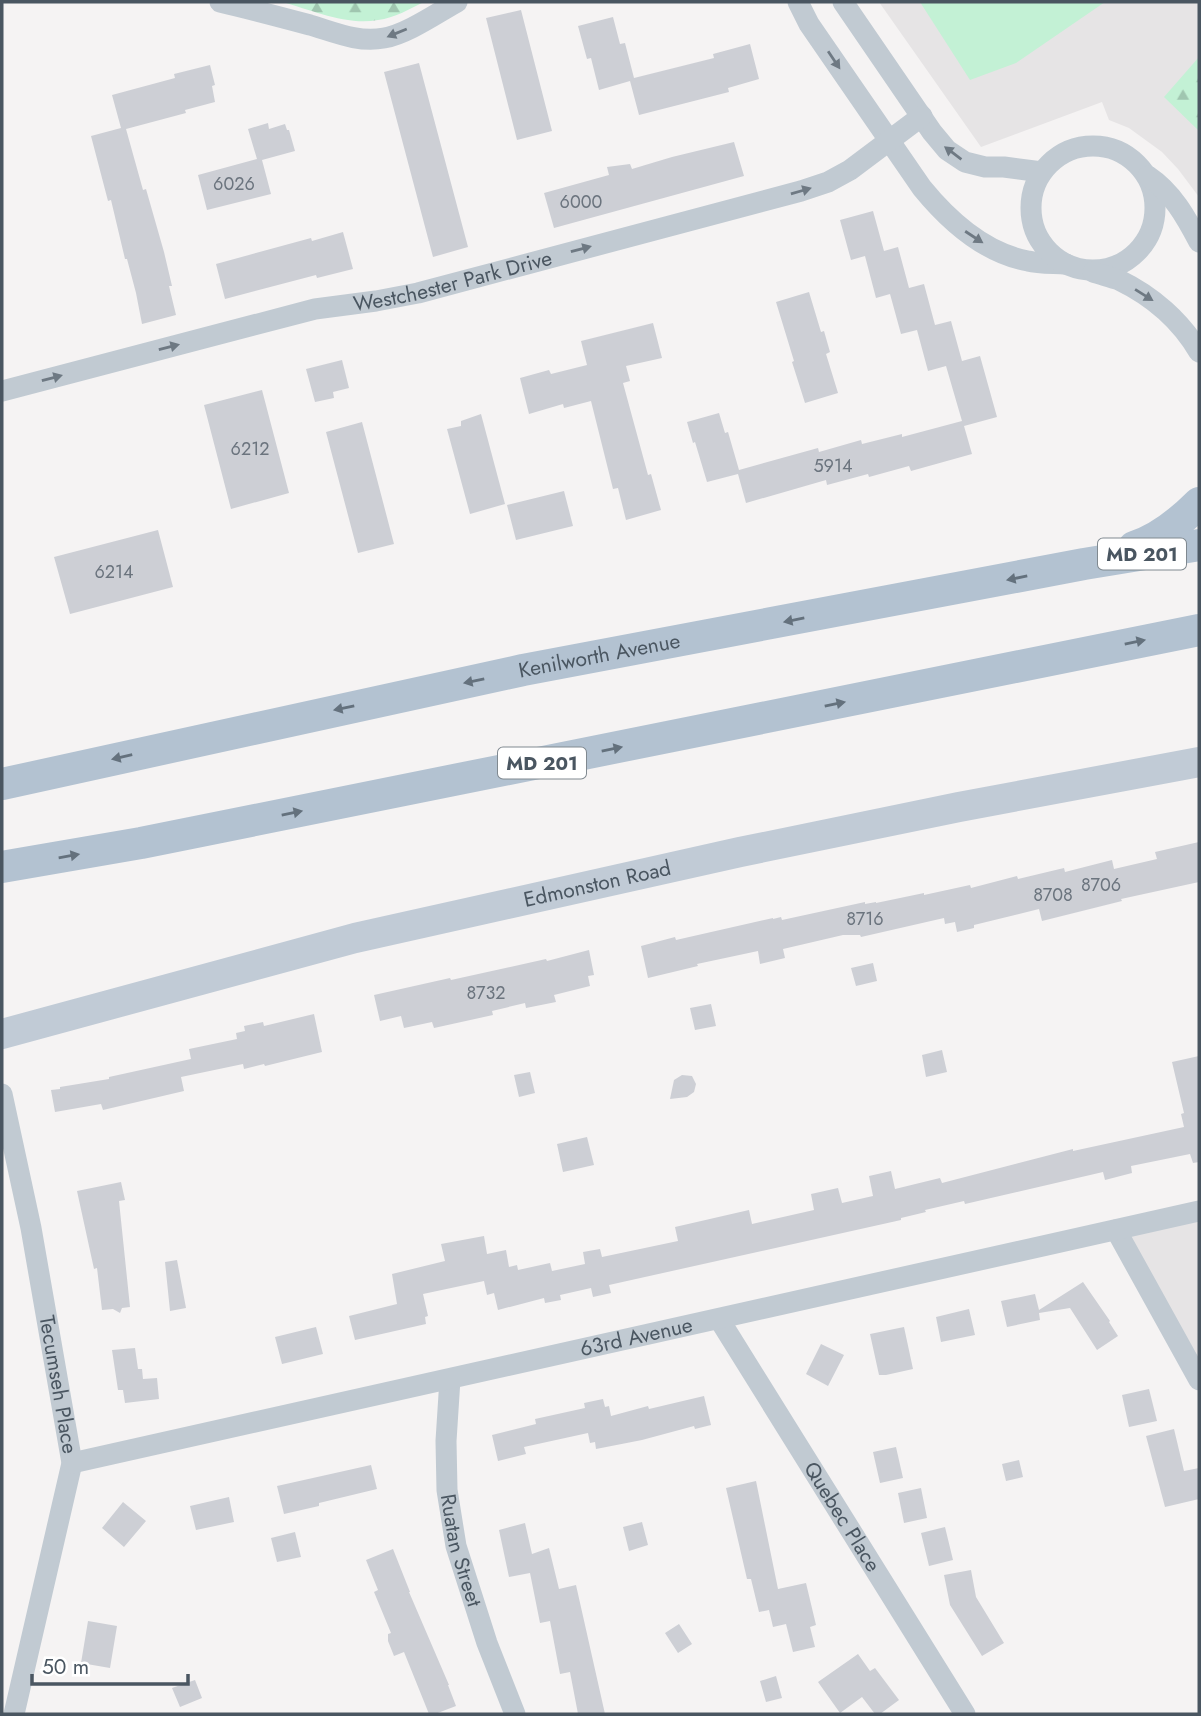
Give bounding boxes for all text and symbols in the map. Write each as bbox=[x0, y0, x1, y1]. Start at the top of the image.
one-way arrow bbox=[386, 28, 407, 39]
one-way arrow bbox=[827, 51, 841, 69]
one-way arrow bbox=[944, 146, 963, 160]
house number: 6026 bbox=[213, 171, 255, 197]
one-way arrow bbox=[790, 185, 811, 195]
house number: 6000 bbox=[560, 189, 603, 215]
one-way arrow bbox=[965, 230, 983, 244]
street label: Westchester Park Drive bbox=[351, 243, 555, 319]
one-way arrow bbox=[570, 243, 591, 253]
one-way arrow bbox=[1134, 288, 1153, 301]
one-way arrow bbox=[158, 341, 180, 352]
one-way arrow bbox=[42, 372, 64, 383]
house number: 6212 bbox=[231, 436, 269, 462]
house number: 5914 bbox=[813, 453, 853, 479]
road number: MD 201 bbox=[1098, 538, 1186, 569]
house number: 6214 bbox=[94, 559, 134, 585]
one-way arrow bbox=[1006, 572, 1028, 583]
one-way arrow bbox=[783, 615, 805, 626]
street label: Kenilworth Avenue bbox=[516, 626, 683, 686]
one-way arrow bbox=[1124, 637, 1146, 648]
one-way arrow bbox=[463, 676, 485, 687]
one-way arrow bbox=[824, 698, 846, 709]
one-way arrow bbox=[333, 703, 355, 714]
one-way arrow bbox=[601, 744, 623, 755]
road number: MD 201 bbox=[498, 748, 586, 778]
one-way arrow bbox=[111, 752, 133, 763]
one-way arrow bbox=[281, 807, 303, 818]
one-way arrow bbox=[58, 850, 80, 861]
street label: Edmonston Road bbox=[521, 853, 674, 915]
house number: 8706 bbox=[1081, 872, 1121, 898]
house number: 8708 bbox=[1033, 882, 1073, 908]
house number: 8716 bbox=[846, 906, 884, 932]
house number: 8732 bbox=[466, 980, 506, 1006]
street label: 63rd Avenue bbox=[577, 1310, 695, 1364]
street label: Tecumseh Place bbox=[32, 1313, 85, 1456]
street label: Quebec Place bbox=[796, 1456, 888, 1578]
street label: Ruatan Street bbox=[433, 1492, 489, 1611]
scale bar bbox=[32, 1642, 187, 1686]
text: 50 m bbox=[42, 1652, 89, 1682]

